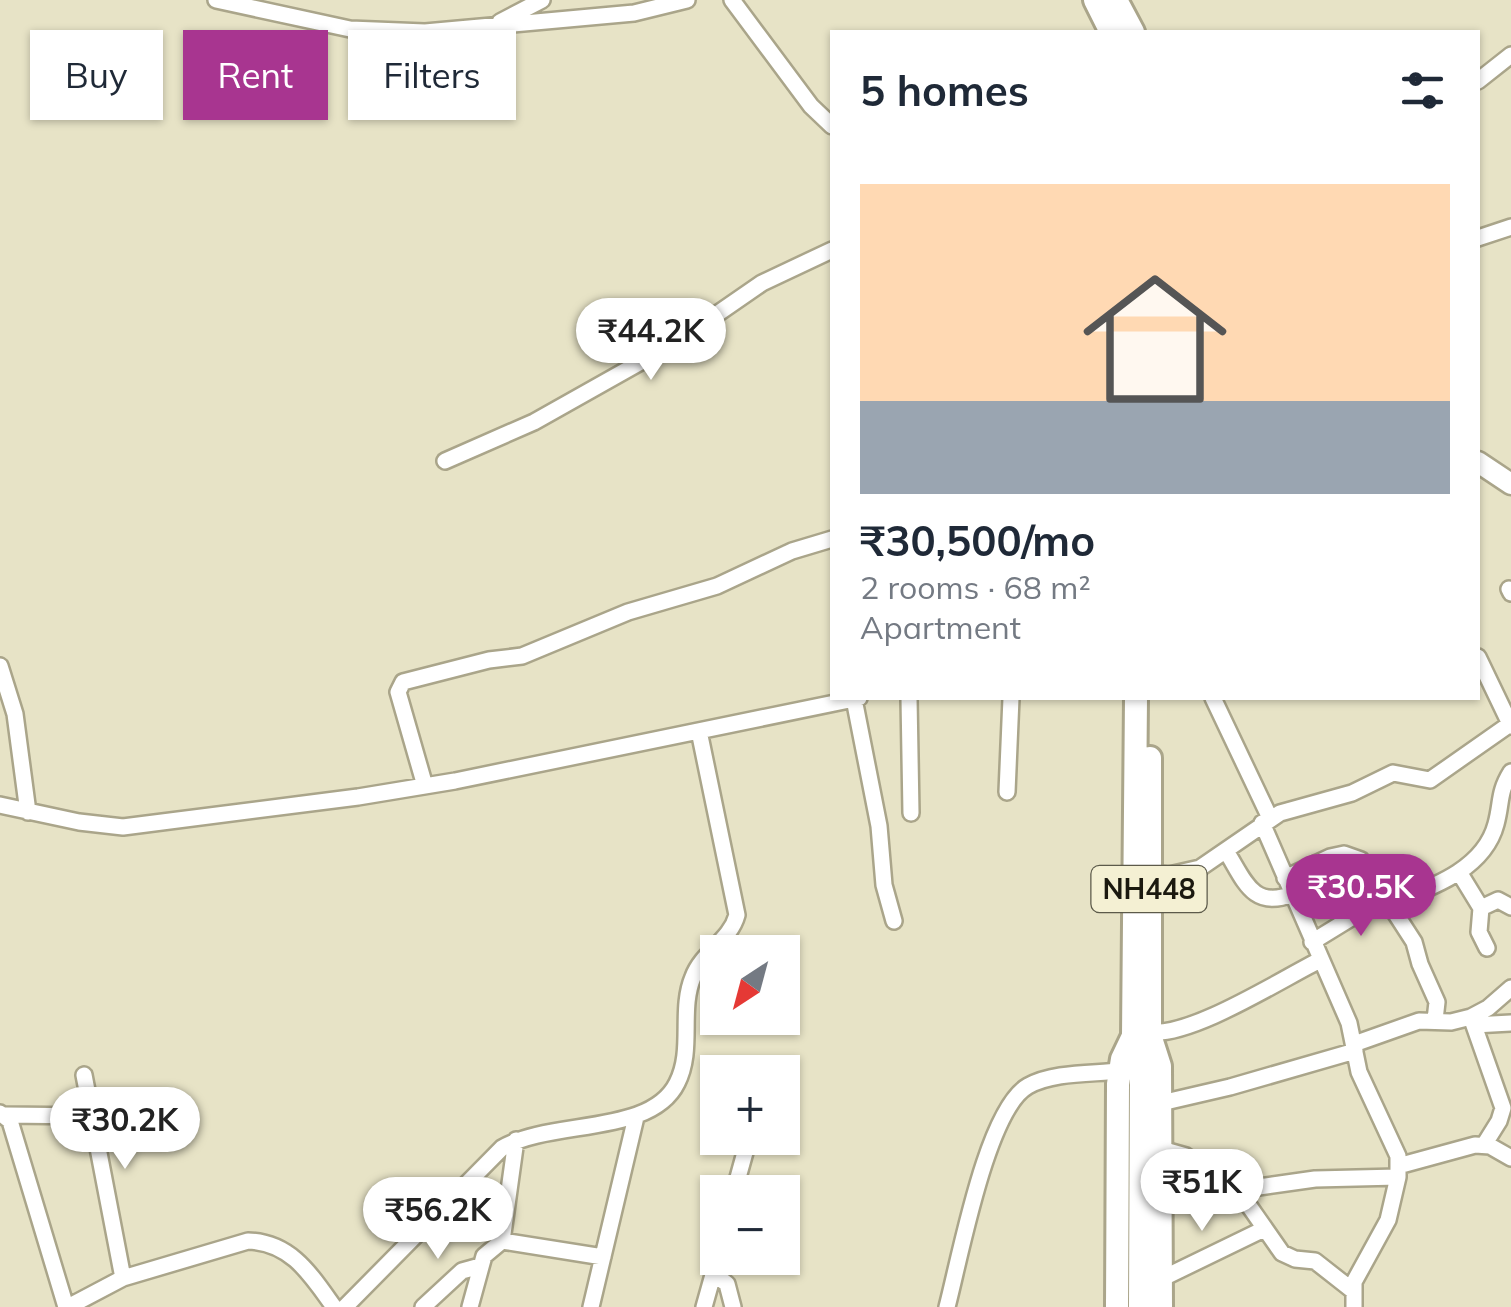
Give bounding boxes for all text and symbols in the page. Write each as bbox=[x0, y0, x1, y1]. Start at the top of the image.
chip: Buy bbox=[30, 30, 163, 120]
chip: Rent bbox=[183, 30, 328, 120]
chip: Filters bbox=[348, 30, 516, 120]
icon: filters bbox=[1395, 63, 1450, 118]
text: 5 homes bbox=[860, 64, 1029, 117]
icon: home bbox=[1065, 249, 1245, 429]
pin: ₹44.2K bbox=[570, 298, 732, 383]
text: ₹44.2K bbox=[598, 310, 704, 350]
text: ₹30,500/mo bbox=[860, 514, 1095, 567]
text: 2 rooms · 68 m² bbox=[860, 567, 1091, 607]
text: Apartment bbox=[860, 607, 1021, 647]
pin: ₹30.5K bbox=[1280, 854, 1442, 939]
road number: NH448 bbox=[1092, 866, 1206, 912]
text: ₹30.5K bbox=[1308, 866, 1414, 906]
north arrow bbox=[700, 935, 800, 1035]
map controls bbox=[700, 935, 800, 1275]
button: + bbox=[700, 1055, 800, 1155]
pin: ₹30.2K bbox=[44, 1087, 206, 1172]
text: ₹30.2K bbox=[72, 1099, 178, 1139]
pin: ₹51K bbox=[1143, 1149, 1261, 1234]
text: ₹51K bbox=[1163, 1161, 1241, 1201]
button: − bbox=[700, 1175, 800, 1275]
pin: ₹56.2K bbox=[357, 1177, 519, 1262]
text: ₹56.2K bbox=[385, 1189, 491, 1229]

